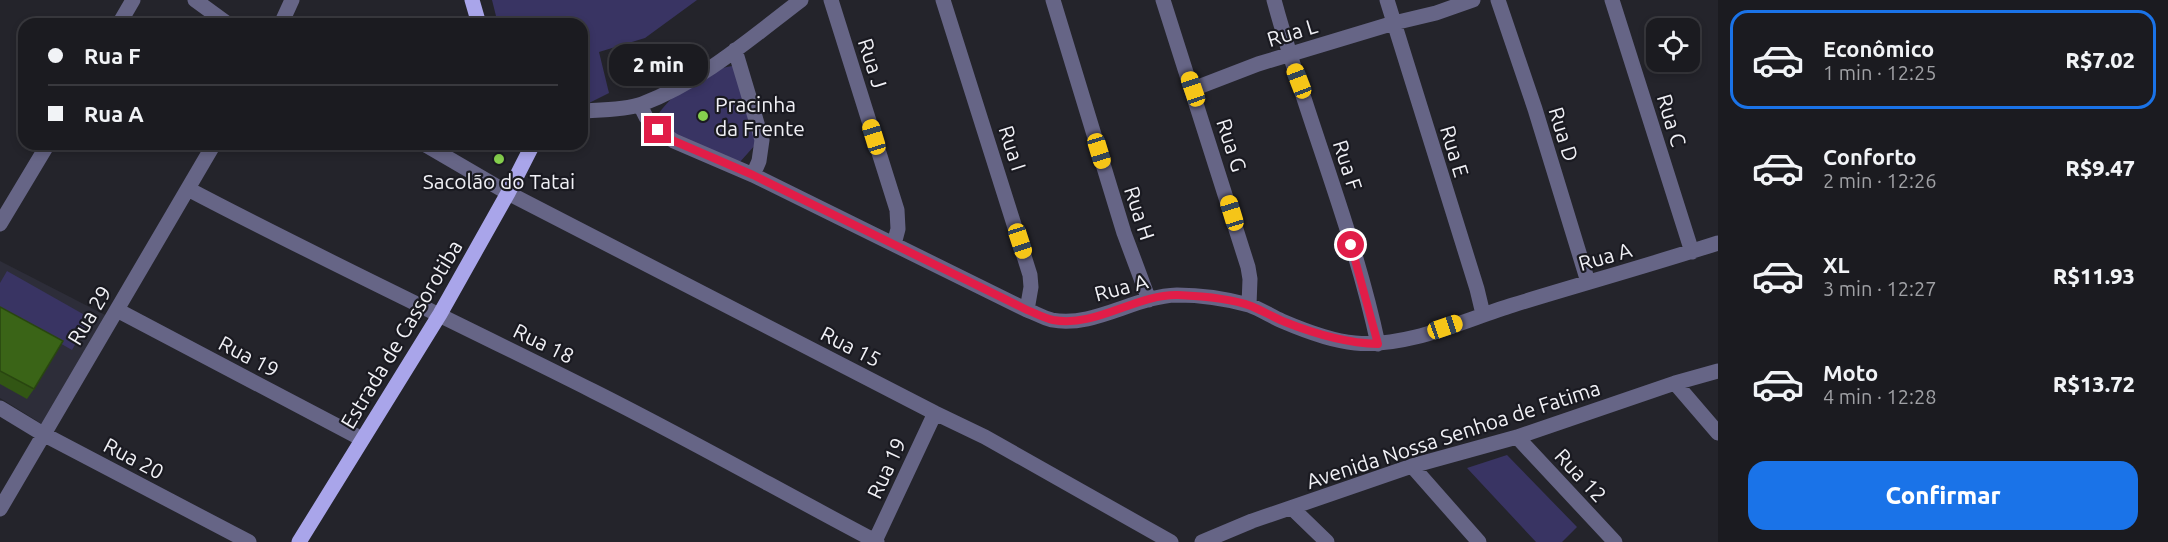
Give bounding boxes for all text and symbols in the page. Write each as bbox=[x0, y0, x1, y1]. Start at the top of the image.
street label: Rua L bbox=[1264, 13, 1320, 51]
map controls bbox=[1646, 18, 1700, 72]
button: locate bbox=[1646, 18, 1700, 72]
icon: car bbox=[1751, 33, 1805, 87]
street label: Rua J bbox=[854, 35, 892, 91]
text: Econômico bbox=[1823, 36, 1934, 61]
text: Rua F bbox=[84, 43, 141, 68]
callout: 2 min bbox=[608, 43, 708, 85]
text: R$7.02 bbox=[2065, 47, 2135, 72]
text: 2 min bbox=[633, 53, 684, 76]
car bbox=[1284, 61, 1314, 101]
text: 1 min · 12:25 bbox=[1823, 61, 1937, 84]
car bbox=[1179, 69, 1207, 109]
street label: Rua C bbox=[1653, 91, 1691, 149]
place label: Pracinha da Frente bbox=[715, 92, 805, 140]
text: Rua A bbox=[84, 101, 144, 126]
street label: Rua D bbox=[1544, 104, 1584, 164]
marker: Pracinha da Frente bbox=[696, 109, 710, 123]
street label: Rua G bbox=[1212, 115, 1252, 175]
route end bbox=[644, 116, 671, 143]
car bbox=[860, 117, 888, 157]
street label: Rua I bbox=[994, 122, 1032, 174]
street label: Rua E bbox=[1436, 122, 1474, 180]
car bbox=[1085, 131, 1113, 171]
street label: Rua F bbox=[1329, 137, 1367, 193]
icon: car bbox=[1751, 141, 1805, 195]
text: Conforto bbox=[1823, 144, 1917, 169]
marker: Sacolão do Tatai bbox=[492, 152, 506, 166]
text: R$9.47 bbox=[2065, 155, 2135, 180]
place label: Sacolão do Tatai bbox=[423, 169, 575, 193]
text: 2 min · 12:26 bbox=[1823, 169, 1937, 192]
street label: Rua H bbox=[1120, 183, 1160, 243]
car bbox=[1218, 193, 1246, 233]
car bbox=[1006, 221, 1034, 261]
route start bbox=[1337, 231, 1364, 258]
street label: Estrada de Cassorotiba bbox=[335, 236, 467, 432]
street label: Rua A bbox=[1576, 237, 1635, 275]
icon: car bbox=[1751, 249, 1805, 303]
text: XL bbox=[1823, 252, 1850, 277]
text: R$11.93 bbox=[2053, 263, 2135, 288]
street label: Rua A bbox=[1092, 268, 1151, 306]
text: 3 min · 12:27 bbox=[1823, 277, 1937, 300]
street label: Rua 29 bbox=[62, 281, 116, 349]
car bbox=[1425, 313, 1465, 341]
street label: Rua 18 bbox=[510, 318, 578, 368]
street label: Rua 15 bbox=[817, 321, 885, 371]
street label: Rua 19 bbox=[215, 330, 283, 382]
icon: car bbox=[1751, 357, 1805, 411]
text: Moto bbox=[1823, 360, 1878, 385]
text: R$13.72 bbox=[2053, 371, 2135, 396]
street label: Avenida Nossa Senhoa de Fatima bbox=[1303, 375, 1603, 493]
text: 4 min · 12:28 bbox=[1823, 385, 1937, 408]
street label: Rua 20 bbox=[100, 432, 168, 484]
street label: Rua 19 bbox=[862, 434, 910, 502]
street label: Rua 12 bbox=[1550, 443, 1612, 507]
button: Confirmar bbox=[1748, 461, 2138, 530]

